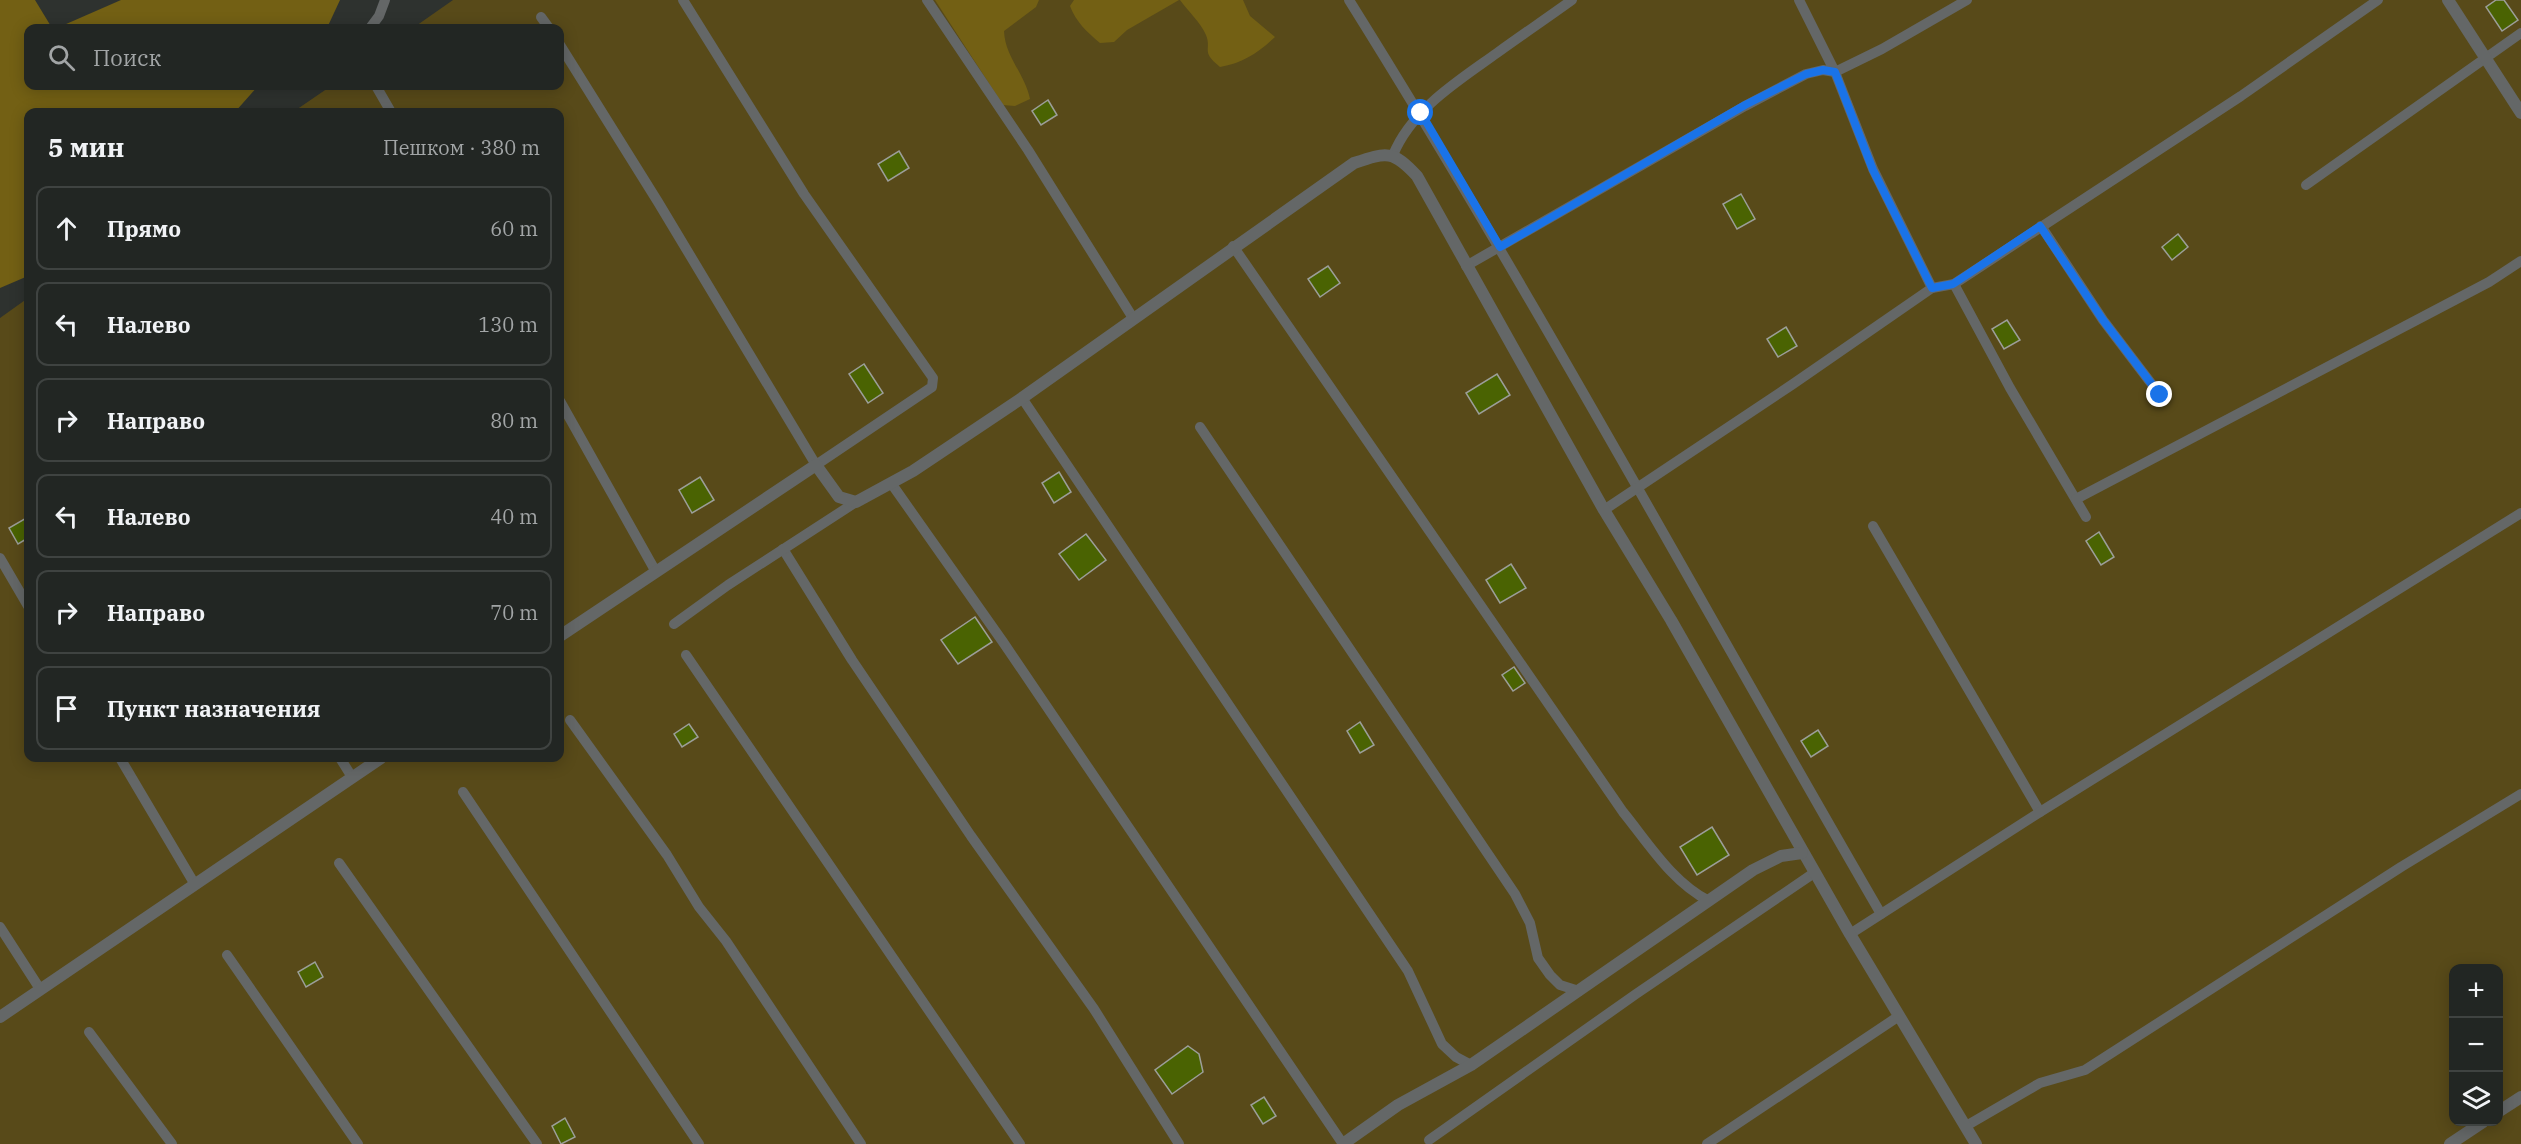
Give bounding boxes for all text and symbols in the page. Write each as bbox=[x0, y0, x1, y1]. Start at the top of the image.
search box bbox=[24, 24, 564, 90]
icon: search bbox=[45, 41, 78, 74]
text: Поиск bbox=[93, 43, 161, 72]
route start bbox=[1407, 99, 1433, 125]
text: 5 мин bbox=[48, 130, 124, 164]
text: Пешком · 380 m bbox=[383, 134, 540, 161]
icon: ahead bbox=[50, 212, 83, 245]
text: Прямо bbox=[107, 214, 181, 243]
text: 60 m bbox=[490, 215, 538, 242]
icon: left bbox=[50, 308, 83, 341]
text: Налево bbox=[107, 310, 191, 339]
text: 130 m bbox=[478, 311, 538, 338]
route end bbox=[2146, 381, 2172, 407]
icon: right bbox=[50, 404, 83, 437]
text: Направо bbox=[107, 406, 205, 435]
text: 80 m bbox=[490, 407, 538, 434]
icon: left bbox=[50, 500, 83, 533]
text: Налево bbox=[107, 502, 191, 531]
text: 40 m bbox=[490, 503, 538, 530]
icon: right bbox=[50, 596, 83, 629]
text: Направо bbox=[107, 598, 205, 627]
text: 70 m bbox=[490, 599, 538, 626]
icon: arrive bbox=[50, 692, 83, 725]
text: Пункт назначения bbox=[107, 694, 321, 723]
map controls bbox=[2449, 964, 2503, 1126]
button: + bbox=[2449, 964, 2503, 1018]
button: − bbox=[2449, 1018, 2503, 1072]
button: layers bbox=[2449, 1072, 2503, 1126]

